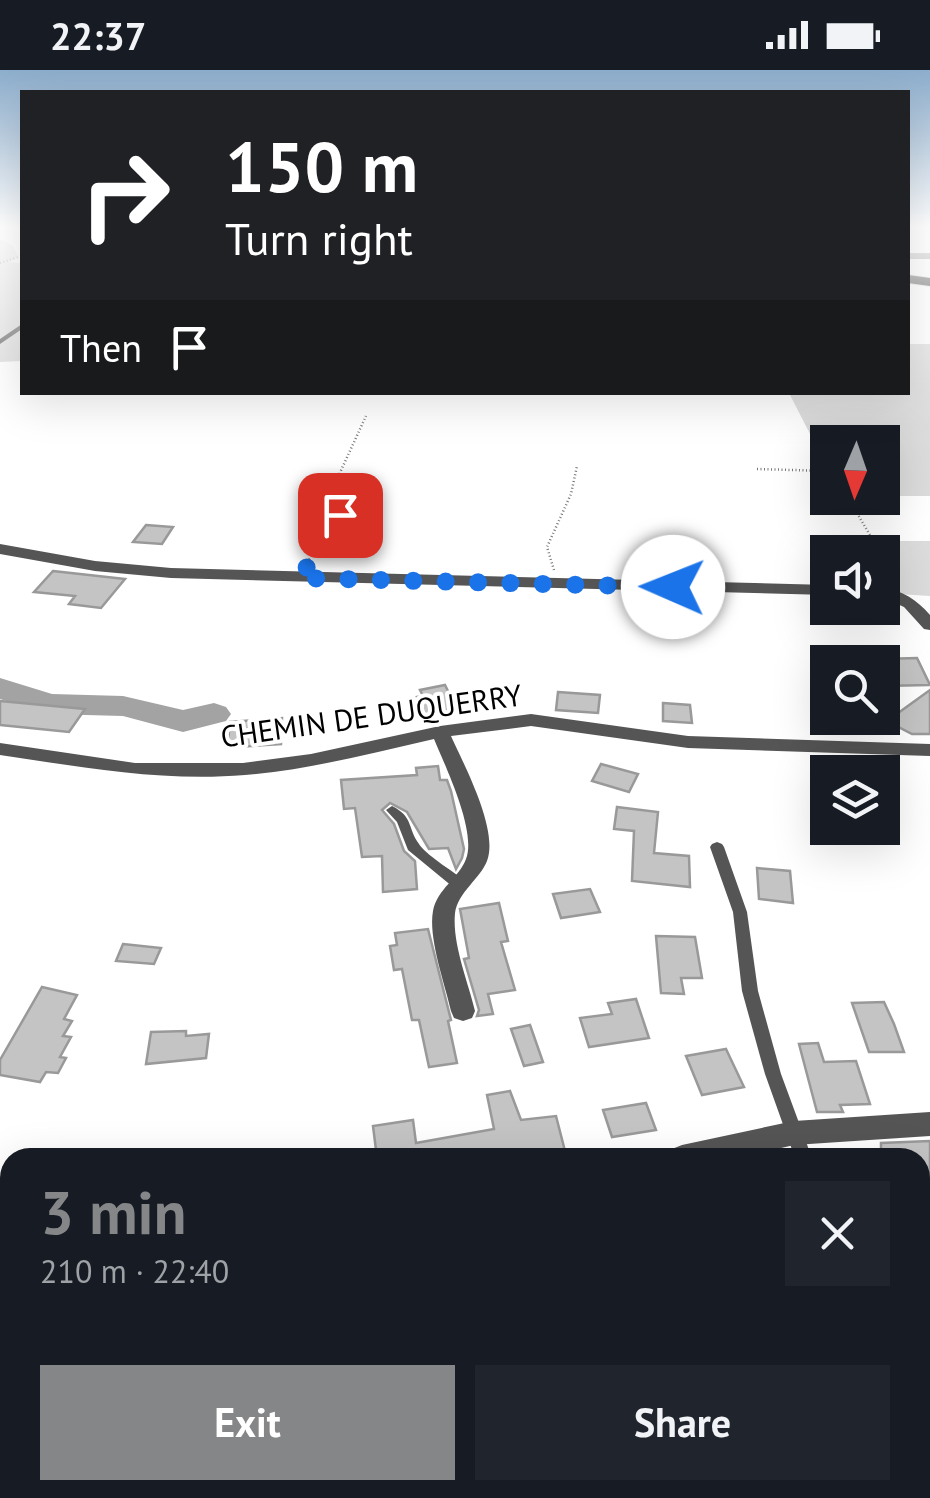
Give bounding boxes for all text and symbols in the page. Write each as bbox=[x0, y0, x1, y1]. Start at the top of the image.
text: 22:37 bbox=[50, 11, 146, 60]
text: 150 m bbox=[225, 121, 418, 211]
icon: right bbox=[60, 130, 190, 260]
text: Turn right bbox=[225, 209, 413, 267]
icon: arrive bbox=[162, 320, 217, 375]
text: Then bbox=[60, 323, 142, 372]
north arrow bbox=[810, 425, 900, 515]
map controls bbox=[810, 425, 900, 845]
pin bbox=[298, 473, 383, 558]
icon: arrive bbox=[313, 488, 368, 543]
position arrow bbox=[621, 535, 725, 639]
button: sound bbox=[810, 535, 900, 625]
button: search bbox=[810, 645, 900, 735]
street label: CHEMIN DE DUQUERRY bbox=[218, 675, 524, 755]
button: layers bbox=[810, 755, 900, 845]
text: 3 min bbox=[40, 1173, 186, 1251]
button: close bbox=[785, 1181, 890, 1286]
text: 210 m · 22:40 bbox=[40, 1250, 229, 1292]
button: Exit bbox=[40, 1365, 455, 1480]
button: Share bbox=[475, 1365, 890, 1480]

